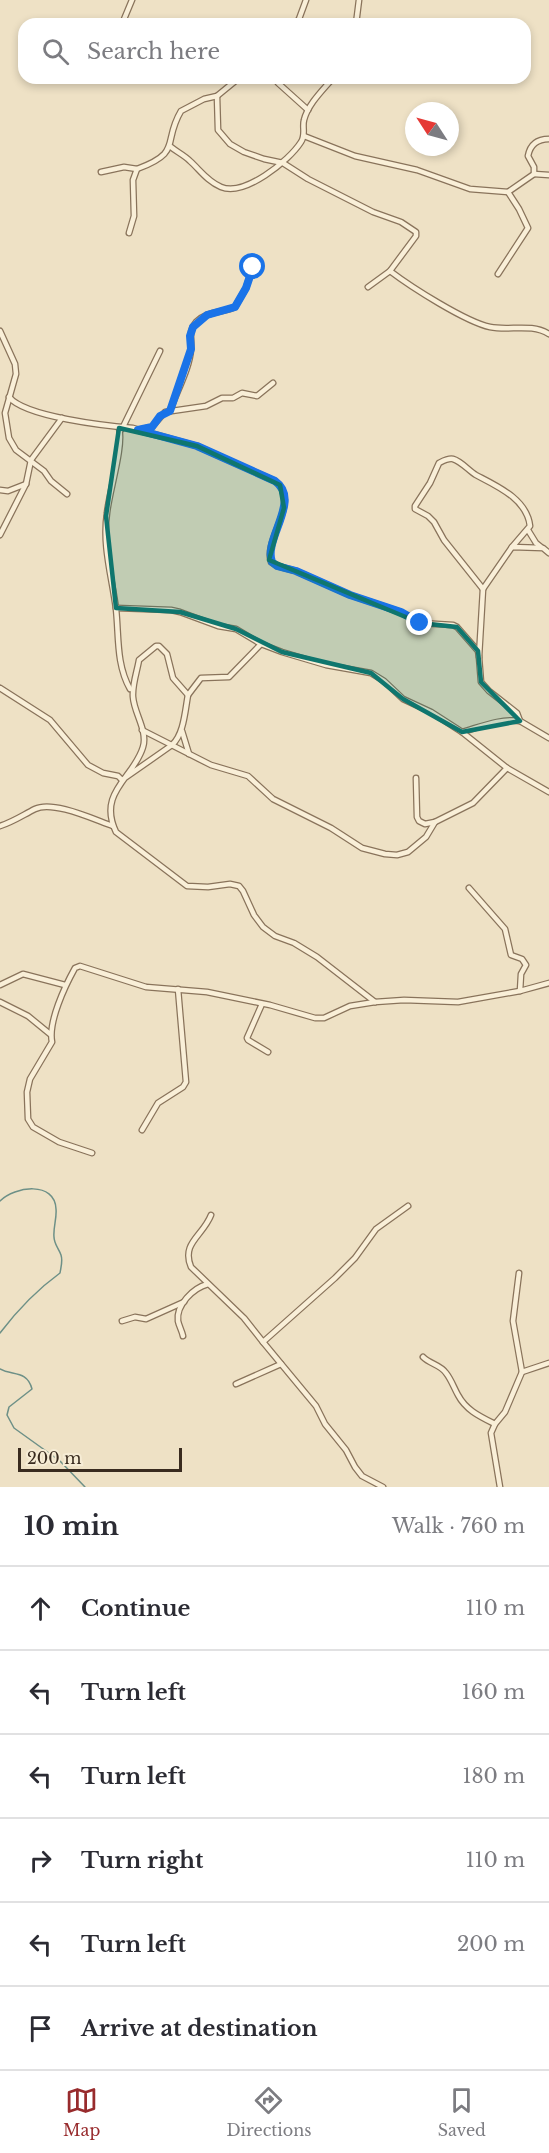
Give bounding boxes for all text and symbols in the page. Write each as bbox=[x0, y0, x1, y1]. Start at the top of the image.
search box bbox=[18, 18, 531, 84]
icon: search bbox=[39, 35, 72, 68]
text: Search here bbox=[87, 38, 220, 65]
north arrow bbox=[405, 102, 459, 156]
route start bbox=[239, 253, 265, 279]
route end bbox=[406, 609, 432, 635]
scale bar bbox=[18, 1445, 182, 1472]
text: 200 m bbox=[27, 1448, 81, 1468]
text: 10 min bbox=[24, 1510, 119, 1542]
text: Walk · 760 m bbox=[392, 1514, 525, 1538]
icon: ahead bbox=[24, 1592, 57, 1625]
text: Continue bbox=[81, 1595, 190, 1622]
text: 110 m bbox=[466, 1596, 525, 1620]
icon: left bbox=[24, 1676, 57, 1709]
text: Turn left bbox=[81, 1679, 186, 1706]
text: 160 m bbox=[462, 1680, 525, 1704]
icon: left bbox=[24, 1760, 57, 1793]
text: Turn left bbox=[81, 1763, 186, 1790]
text: 180 m bbox=[462, 1764, 525, 1788]
icon: right bbox=[24, 1844, 57, 1877]
text: Turn right bbox=[81, 1847, 203, 1874]
text: 110 m bbox=[466, 1848, 525, 1872]
icon: left bbox=[24, 1928, 57, 1961]
text: Turn left bbox=[81, 1931, 186, 1958]
text: 200 m bbox=[457, 1932, 525, 1956]
icon: arrive bbox=[24, 2012, 57, 2045]
text: Arrive at destination bbox=[81, 2015, 318, 2042]
tab: Map bbox=[63, 2084, 100, 2140]
tab: Directions bbox=[226, 2084, 311, 2140]
tab: Saved bbox=[438, 2084, 486, 2140]

